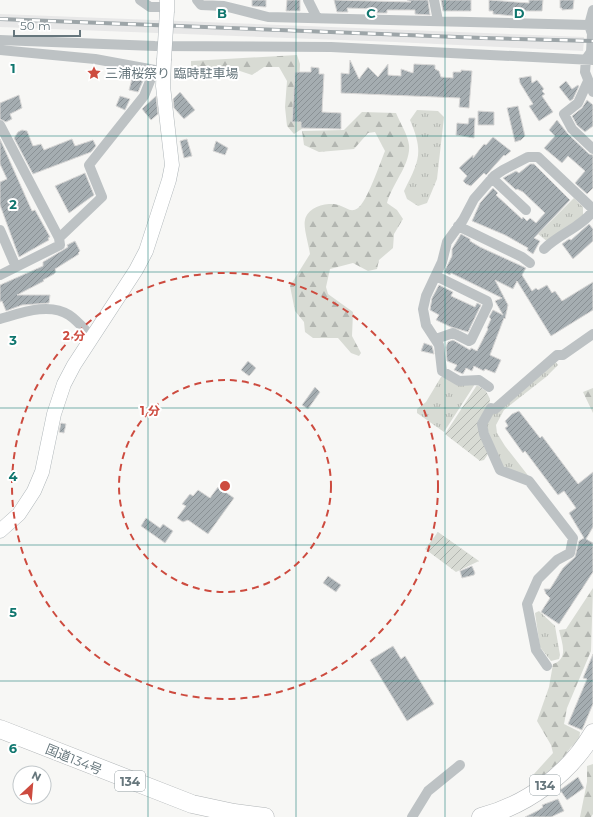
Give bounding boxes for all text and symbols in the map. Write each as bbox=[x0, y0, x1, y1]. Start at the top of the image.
text: B bbox=[217, 5, 227, 21]
text: C bbox=[366, 5, 376, 21]
text: D bbox=[514, 5, 525, 21]
scale bar bbox=[14, 12, 80, 38]
text: 50 m bbox=[20, 18, 51, 33]
text: 1 bbox=[10, 60, 16, 76]
place icon: 三浦桜祭り 臨時駐車場 bbox=[86, 65, 102, 81]
place label: 三浦桜祭り 臨時駐車場 bbox=[105, 65, 238, 81]
text: 2 bbox=[9, 196, 17, 212]
text: 2 分 bbox=[63, 328, 85, 343]
text: 3 bbox=[8, 332, 17, 348]
text: 1 分 bbox=[140, 403, 160, 418]
text: 4 bbox=[9, 468, 18, 484]
centre of rings bbox=[218, 479, 232, 493]
text: 5 bbox=[9, 604, 17, 620]
text: 6 bbox=[9, 740, 18, 756]
street label: 国道134号 bbox=[43, 740, 105, 778]
north arrow bbox=[12, 765, 52, 805]
text: N bbox=[29, 768, 43, 784]
road number: 134 bbox=[115, 771, 145, 791]
road number: 134 bbox=[530, 775, 560, 795]

